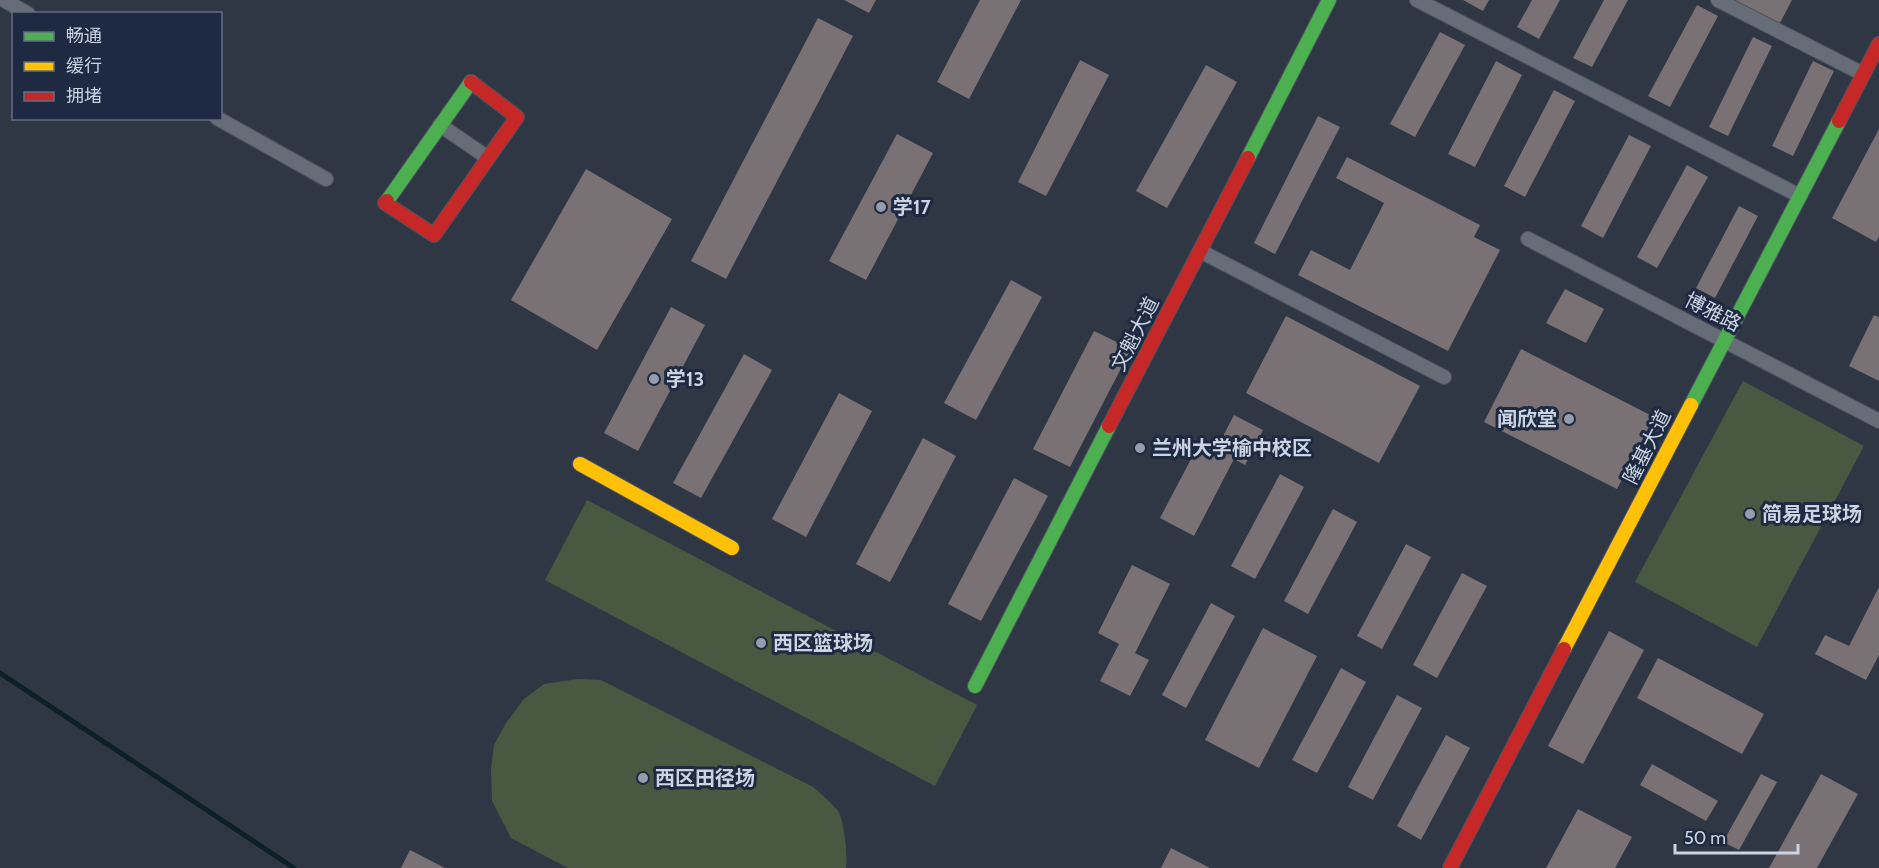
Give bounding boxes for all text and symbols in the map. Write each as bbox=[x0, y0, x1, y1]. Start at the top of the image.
legend bbox=[12, 12, 222, 120]
text: 畅通 bbox=[66, 25, 102, 47]
text: 缓行 bbox=[66, 55, 102, 77]
text: 拥堵 bbox=[66, 85, 102, 107]
place label: 学17 bbox=[893, 195, 931, 219]
marker: 学17 bbox=[874, 200, 888, 214]
street label: 博雅路 bbox=[1681, 288, 1745, 336]
street label: 文魁大道 bbox=[1106, 293, 1164, 375]
place label: 学13 bbox=[666, 367, 704, 391]
marker: 学13 bbox=[647, 372, 661, 386]
street label: 隆基大道 bbox=[1618, 406, 1676, 488]
place label: 闻欣堂 bbox=[1497, 407, 1557, 431]
marker: 闻欣堂 bbox=[1562, 412, 1576, 426]
place label: 兰州大学榆中校区 bbox=[1152, 436, 1312, 460]
marker: 兰州大学榆中校区 bbox=[1133, 441, 1147, 455]
place label: 简易足球场 bbox=[1762, 502, 1862, 526]
marker: 简易足球场 bbox=[1743, 507, 1757, 521]
place label: 西区篮球场 bbox=[773, 631, 873, 655]
marker: 西区篮球场 bbox=[754, 636, 768, 650]
place label: 西区田径场 bbox=[655, 766, 755, 790]
marker: 西区田径场 bbox=[636, 771, 650, 785]
scale bar bbox=[1675, 817, 1798, 855]
text: 50 m bbox=[1684, 827, 1726, 849]

